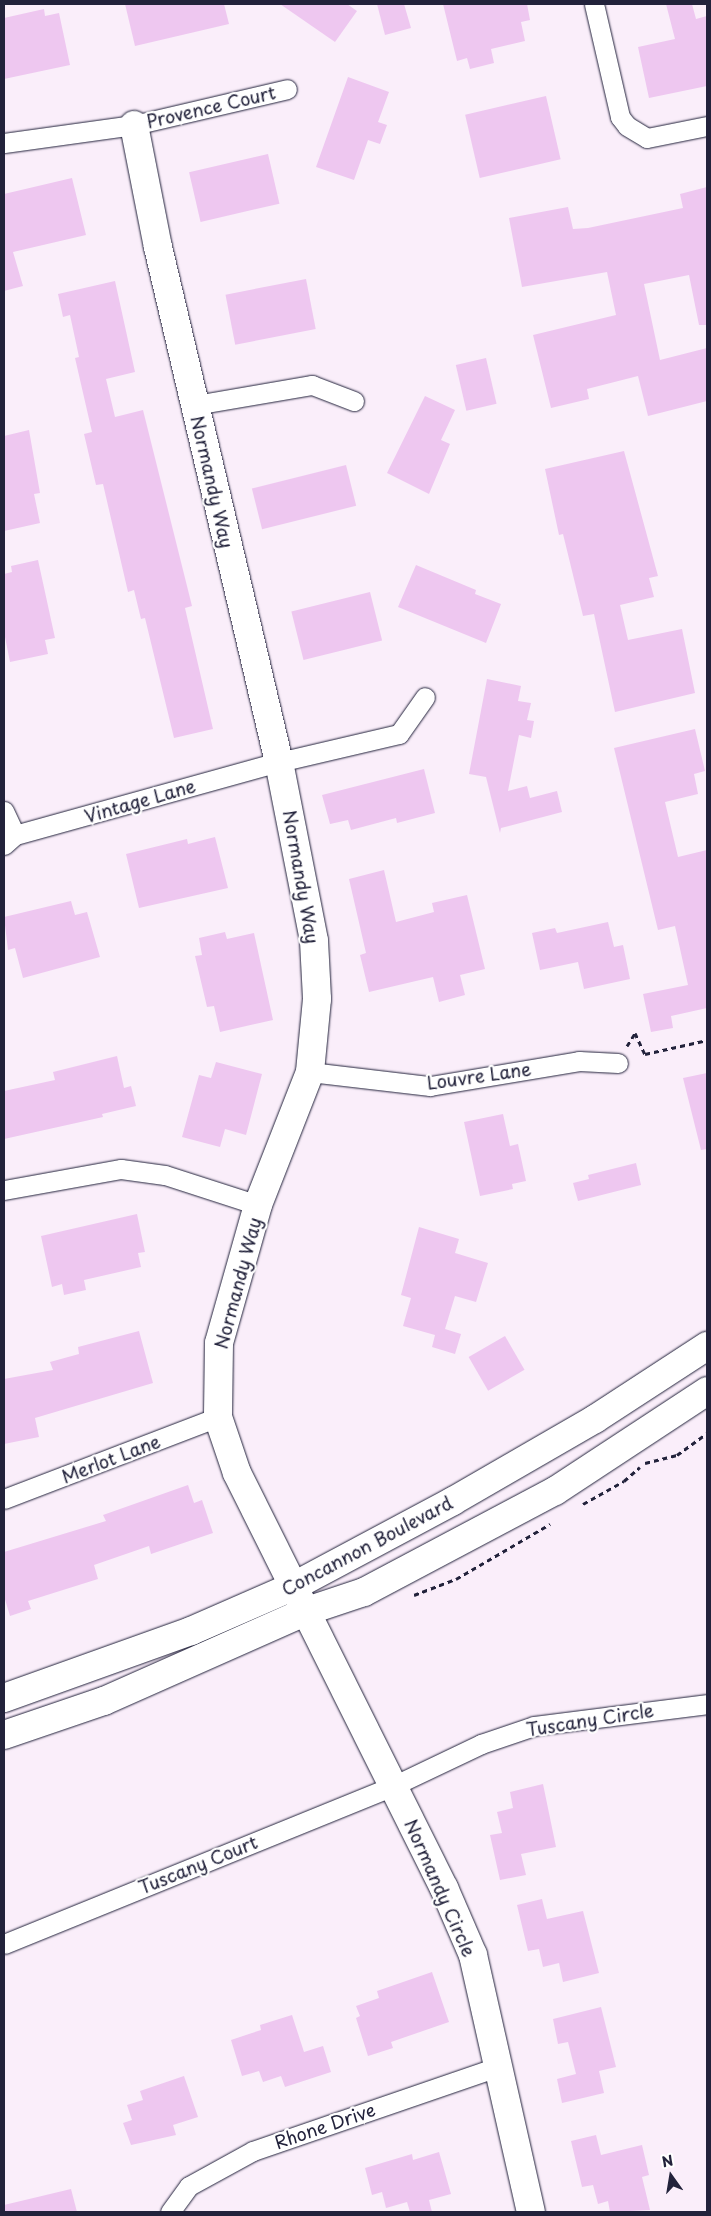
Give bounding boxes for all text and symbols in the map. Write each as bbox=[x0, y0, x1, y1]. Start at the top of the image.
street label: Provence Court bbox=[144, 82, 278, 132]
street label: Normandy Way bbox=[186, 413, 238, 551]
street label: Vintage Lane bbox=[82, 775, 198, 827]
street label: Normandy Way bbox=[279, 808, 323, 946]
street label: Louvre Lane bbox=[425, 1058, 533, 1094]
street label: Normandy Way bbox=[210, 1215, 266, 1351]
street label: Merlot Lane bbox=[58, 1430, 164, 1488]
street label: Concannon Boulevard bbox=[278, 1492, 456, 1600]
street label: Tuscany Circle bbox=[525, 1699, 655, 1741]
street label: Normandy Circle bbox=[400, 1816, 480, 1960]
street label: Tuscany Court bbox=[135, 1831, 261, 1899]
street label: Rhone Drive bbox=[272, 2099, 378, 2153]
text: N bbox=[660, 2149, 675, 2172]
north arrow bbox=[646, 2151, 696, 2201]

